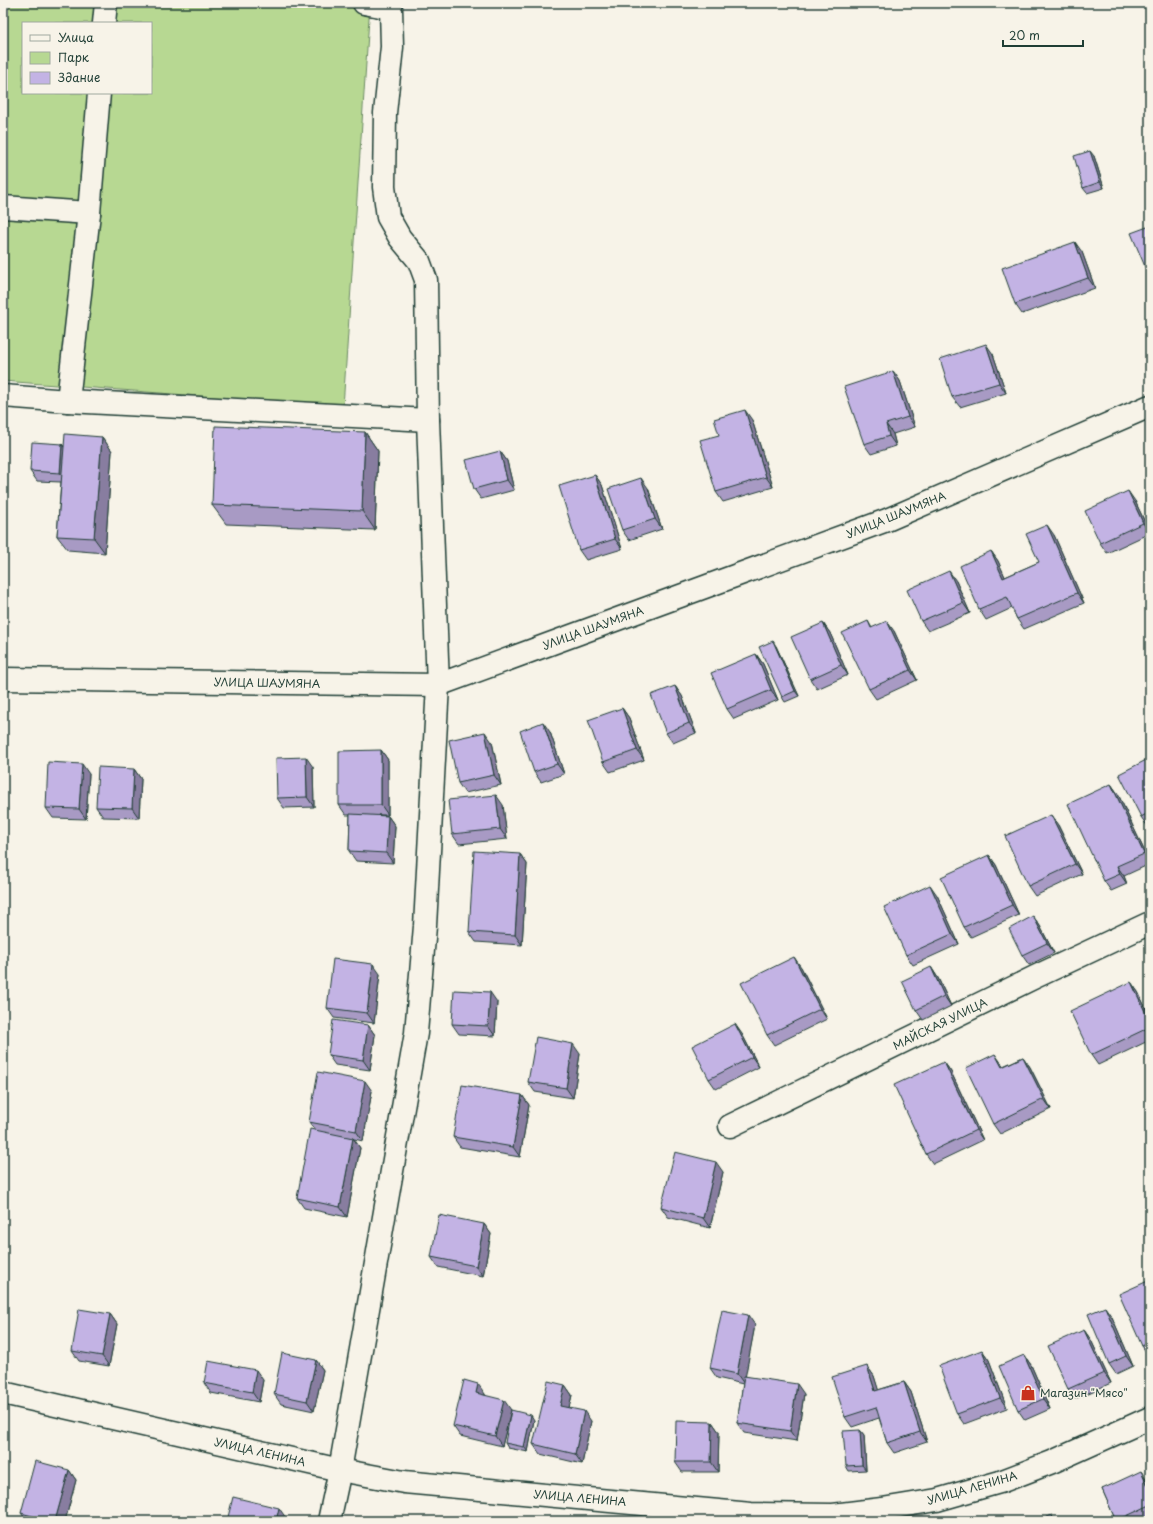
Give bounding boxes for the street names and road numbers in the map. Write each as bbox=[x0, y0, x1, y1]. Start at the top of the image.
street label: УЛИЦА ШАУМЯНА bbox=[843, 487, 949, 542]
street label: УЛИЦА ШАУМЯНА bbox=[540, 601, 646, 654]
street label: УЛИЦА ШАУМЯНА bbox=[214, 673, 321, 692]
street label: МАЙСКАЯ УЛИЦА bbox=[890, 993, 990, 1054]
street label: УЛИЦА ЛЕНИНА bbox=[213, 1433, 308, 1470]
street label: УЛИЦА ЛЕНИНА bbox=[925, 1466, 1019, 1509]
street label: УЛИЦА ЛЕНИНА bbox=[533, 1485, 628, 1510]

